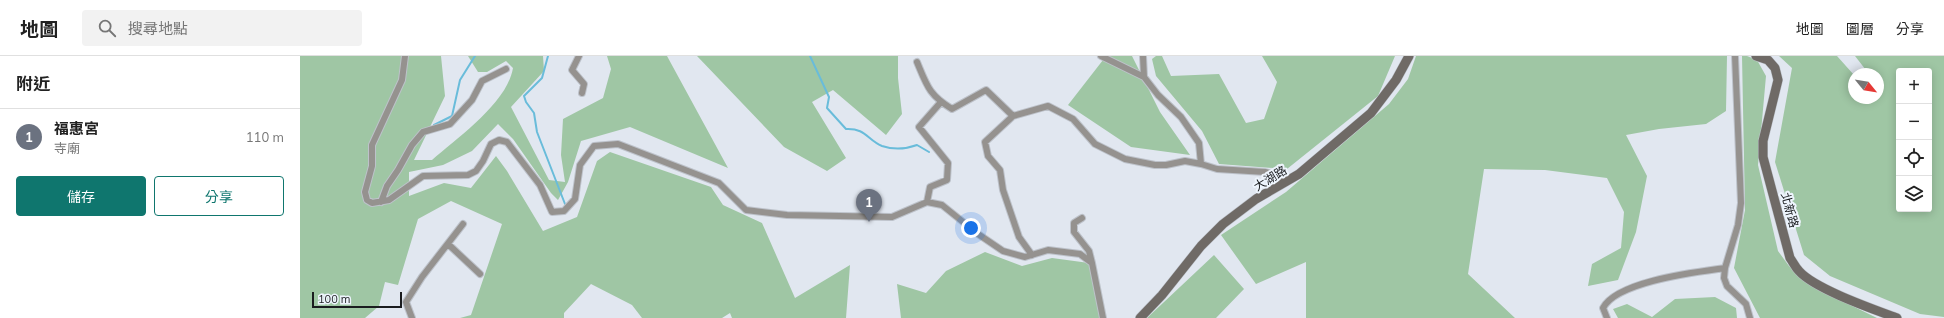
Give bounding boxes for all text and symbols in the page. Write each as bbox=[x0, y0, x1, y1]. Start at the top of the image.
search box bbox=[82, 10, 362, 46]
text: 地圖 bbox=[20, 17, 58, 41]
icon: search bbox=[96, 17, 118, 39]
text: 搜尋地點 bbox=[128, 19, 188, 38]
text: 地圖 bbox=[1796, 20, 1824, 38]
text: 圖層 bbox=[1846, 20, 1874, 38]
text: 分享 bbox=[1896, 20, 1924, 38]
north arrow bbox=[1848, 68, 1884, 104]
map controls bbox=[1896, 68, 1932, 212]
button: + bbox=[1896, 68, 1932, 104]
text: 附近 bbox=[16, 73, 50, 94]
button: − bbox=[1896, 104, 1932, 140]
text: 福惠宮 bbox=[54, 119, 99, 138]
text: 1 bbox=[25, 129, 33, 145]
text: 110 m bbox=[246, 129, 284, 145]
text: 寺廟 bbox=[54, 140, 80, 156]
button: locate bbox=[1896, 140, 1932, 176]
street label: 大湖路 bbox=[1251, 162, 1289, 194]
button: 儲存 bbox=[16, 176, 146, 216]
button: 分享 bbox=[154, 176, 284, 216]
button: layers bbox=[1896, 176, 1932, 212]
pin: 1 bbox=[856, 189, 882, 222]
street label: 北新路 bbox=[1778, 191, 1802, 229]
your location bbox=[961, 218, 981, 238]
scale bar bbox=[312, 290, 402, 309]
text: 100 m bbox=[318, 292, 350, 306]

